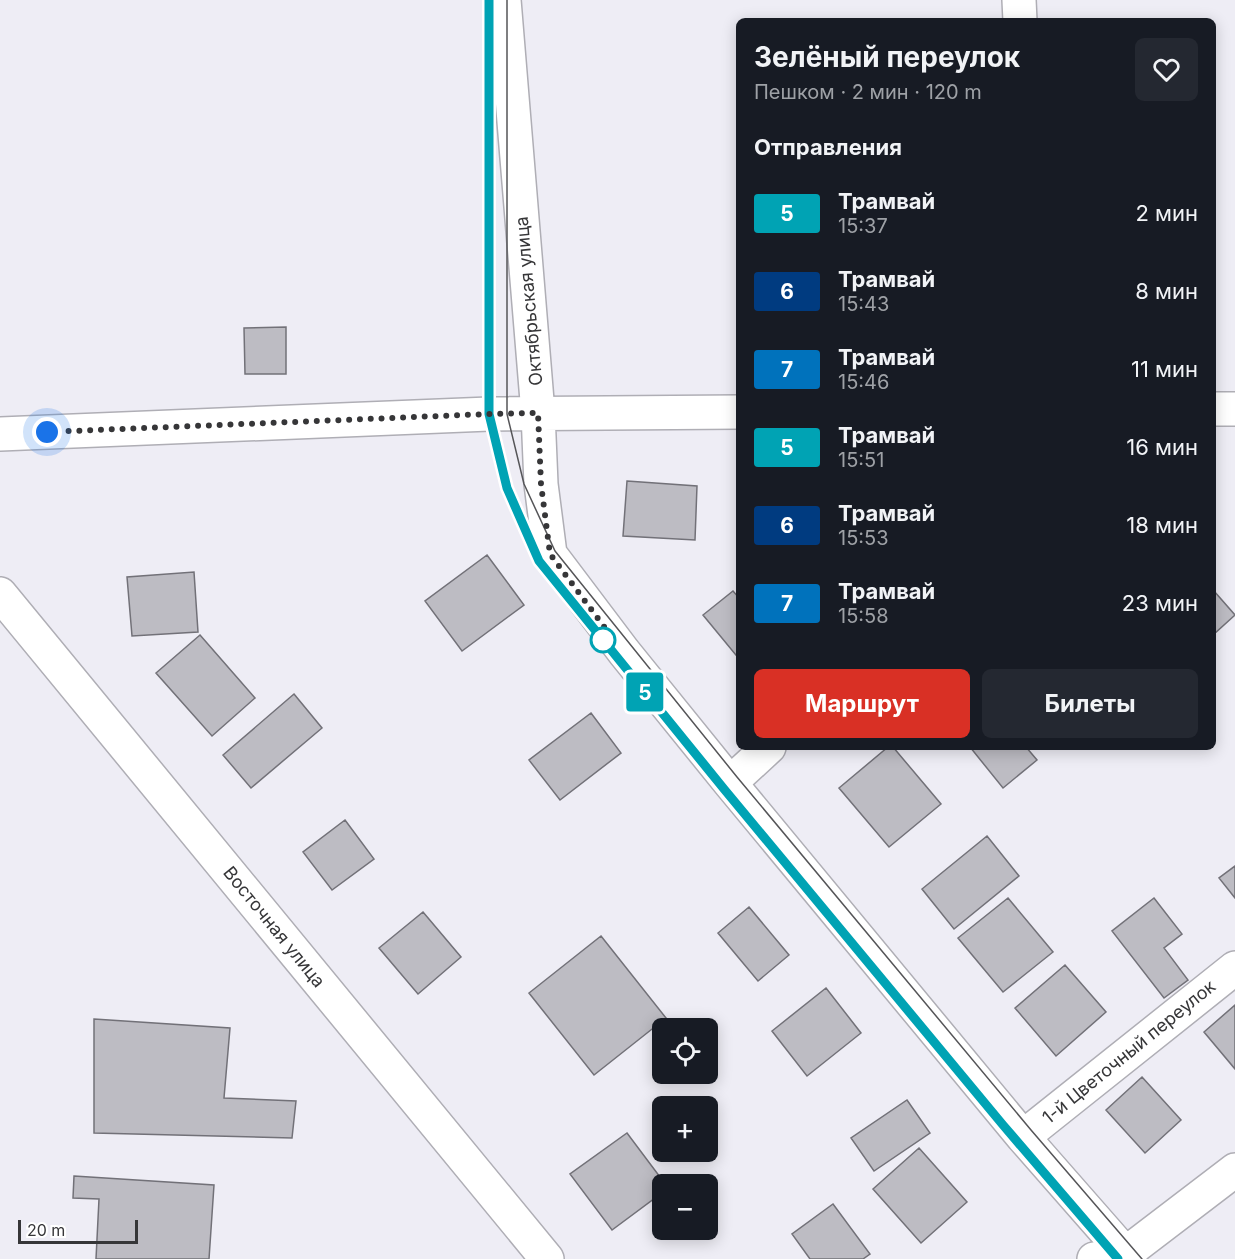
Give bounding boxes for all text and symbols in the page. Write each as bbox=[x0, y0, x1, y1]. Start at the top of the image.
button: heart bbox=[1135, 38, 1198, 101]
text: Зелёный переулок bbox=[754, 40, 1020, 74]
text: Пешком · 2 мин · 120 m bbox=[754, 80, 982, 104]
text: Отправления bbox=[754, 134, 902, 160]
text: Трамвай bbox=[838, 188, 935, 214]
text: 2 мин bbox=[1135, 200, 1198, 226]
text: 5 bbox=[780, 201, 794, 226]
text: 15:37 bbox=[838, 214, 888, 238]
street label: Октябрьская улица bbox=[511, 215, 546, 387]
text: Трамвай bbox=[838, 266, 935, 292]
text: 8 мин bbox=[1135, 278, 1198, 304]
text: 6 bbox=[780, 279, 794, 304]
text: 15:43 bbox=[838, 292, 889, 316]
text: Трамвай bbox=[838, 344, 935, 370]
text: 11 мин bbox=[1131, 356, 1198, 382]
text: 7 bbox=[781, 357, 793, 382]
text: 15:46 bbox=[838, 370, 889, 394]
your location bbox=[32, 417, 62, 447]
text: Трамвай bbox=[838, 422, 935, 448]
text: 16 мин bbox=[1126, 434, 1198, 460]
text: 5 bbox=[780, 435, 794, 460]
text: 15:51 bbox=[838, 448, 884, 472]
text: Трамвай bbox=[838, 500, 935, 526]
text: 18 мин bbox=[1126, 512, 1198, 538]
text: 6 bbox=[780, 513, 794, 538]
text: 15:53 bbox=[838, 526, 889, 550]
text: Трамвай bbox=[838, 578, 935, 604]
text: 23 мин bbox=[1122, 590, 1198, 616]
text: 7 bbox=[781, 591, 793, 616]
text: 15:58 bbox=[838, 604, 889, 628]
unlabelled marker bbox=[590, 627, 616, 653]
button: Маршрут bbox=[754, 669, 970, 738]
button: Билеты bbox=[982, 669, 1198, 738]
line badge: 5 bbox=[626, 672, 664, 712]
text: 5 bbox=[638, 680, 652, 705]
street label: Восточная улица bbox=[219, 862, 330, 991]
street label: 1-й Цветочный переулок bbox=[1038, 975, 1220, 1128]
map controls bbox=[652, 1018, 718, 1240]
button: locate bbox=[652, 1018, 718, 1084]
button: + bbox=[652, 1096, 718, 1162]
button: − bbox=[652, 1174, 718, 1240]
scale bar bbox=[18, 1217, 138, 1244]
text: 20 m bbox=[27, 1220, 65, 1240]

